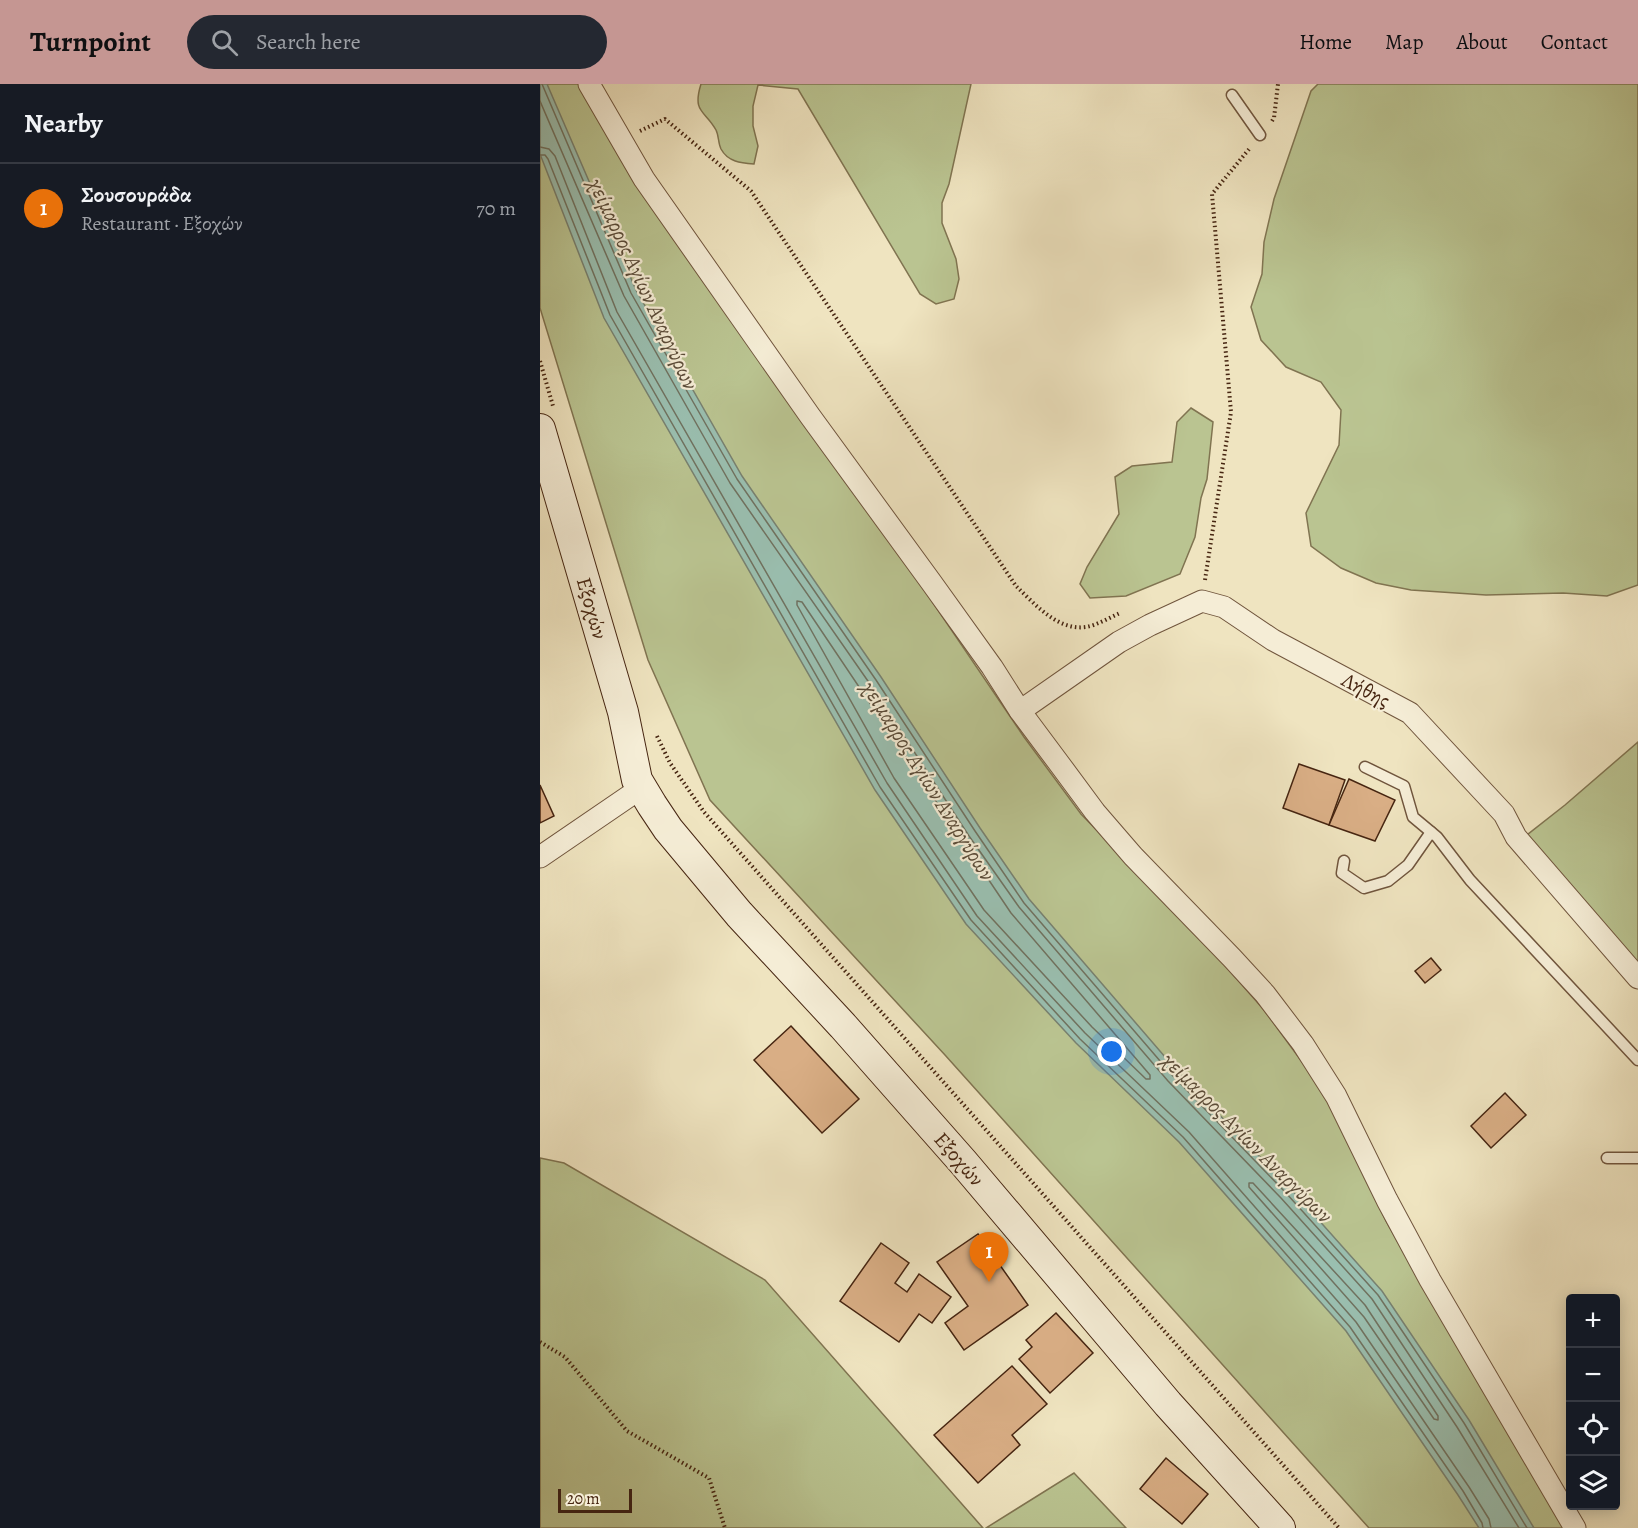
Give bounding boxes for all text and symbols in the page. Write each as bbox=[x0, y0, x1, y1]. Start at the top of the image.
search box bbox=[187, 15, 607, 69]
text: Turnpoint bbox=[30, 23, 151, 61]
icon: search bbox=[208, 26, 241, 59]
text: Search here bbox=[256, 27, 361, 57]
text: Home bbox=[1299, 28, 1352, 56]
text: Map bbox=[1385, 28, 1423, 56]
text: About bbox=[1456, 28, 1508, 56]
text: Contact bbox=[1541, 28, 1608, 56]
text: Nearby bbox=[24, 106, 103, 141]
water label: χείμαρρος Αγίων Αναργύρων bbox=[580, 172, 705, 395]
text: Σουσουράδα bbox=[81, 180, 192, 210]
text: 1 bbox=[40, 195, 47, 222]
text: 70 m bbox=[476, 195, 516, 222]
text: Restaurant · Εξοχών bbox=[81, 210, 243, 237]
street label: Εξοχών bbox=[570, 574, 614, 643]
street label: Λήθης bbox=[1336, 665, 1395, 714]
water label: χείμαρρος Αγίων Αναργύρων bbox=[854, 674, 1002, 887]
your location bbox=[1097, 1037, 1126, 1066]
water label: χείμαρρος Αγίων Αναργύρων bbox=[1154, 1045, 1339, 1230]
street label: Εξοχών bbox=[928, 1126, 990, 1192]
pin: 1 bbox=[970, 1232, 1008, 1282]
map controls bbox=[1566, 1294, 1620, 1510]
button: + bbox=[1566, 1294, 1620, 1348]
button: − bbox=[1566, 1348, 1620, 1402]
button: locate bbox=[1566, 1402, 1620, 1456]
button: layers bbox=[1566, 1456, 1620, 1510]
scale bar bbox=[558, 1486, 632, 1514]
text: 20 m bbox=[567, 1488, 600, 1510]

